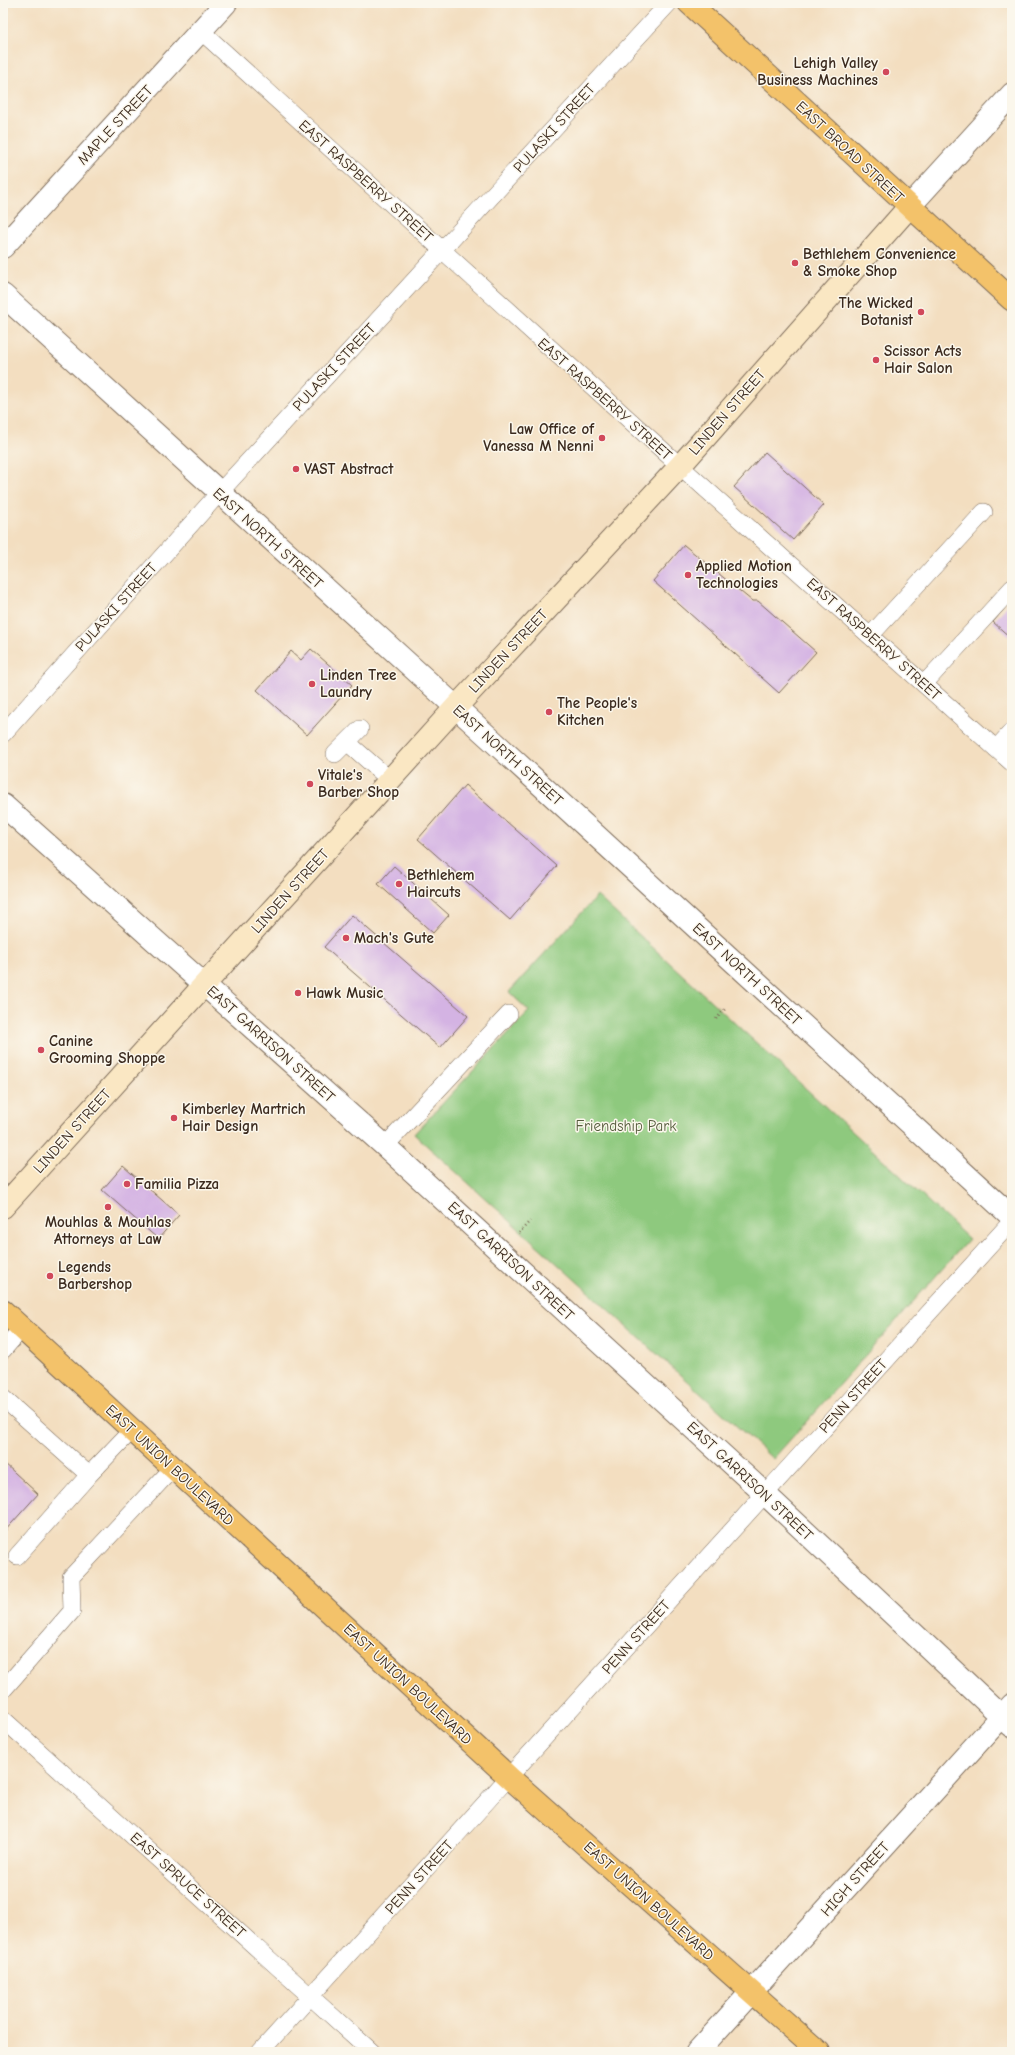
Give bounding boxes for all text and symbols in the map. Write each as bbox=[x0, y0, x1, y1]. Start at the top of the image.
place label: Lehigh Valley Business Machines bbox=[757, 54, 878, 89]
marker: Lehigh Valley Business Machines bbox=[881, 67, 891, 77]
street label: PULASKI STREET bbox=[509, 80, 599, 176]
street label: MAPLE STREET bbox=[74, 81, 157, 169]
street label: EAST BROAD STREET bbox=[792, 97, 908, 207]
street label: EAST RASPBERRY STREET bbox=[295, 116, 437, 246]
place label: Bethlehem Convenience & Smoke Shop bbox=[803, 245, 956, 280]
marker: Bethlehem Convenience & Smoke Shop bbox=[790, 258, 800, 268]
place label: The Wicked Botanist bbox=[839, 294, 914, 329]
marker: The Wicked Botanist bbox=[916, 307, 926, 317]
street label: PULASKI STREET bbox=[289, 319, 379, 415]
street label: EAST RASPBERRY STREET bbox=[534, 334, 676, 464]
place label: Scissor Acts Hair Salon bbox=[884, 342, 961, 377]
marker: Scissor Acts Hair Salon bbox=[871, 355, 881, 365]
street label: LINDEN STREET bbox=[685, 365, 769, 459]
place label: Law Office of Vanessa M Nenni bbox=[483, 420, 595, 455]
marker: Law Office of Vanessa M Nenni bbox=[597, 433, 607, 443]
place label: VAST Abstract bbox=[304, 460, 394, 478]
marker: VAST Abstract bbox=[291, 464, 301, 474]
street label: EAST NORTH STREET bbox=[209, 484, 327, 592]
place label: Applied Motion Technologies bbox=[696, 557, 792, 592]
street label: PULASKI STREET bbox=[71, 559, 161, 655]
marker: Applied Motion Technologies bbox=[683, 570, 693, 580]
street label: EAST RASPBERRY STREET bbox=[803, 574, 945, 704]
street label: LINDEN STREET bbox=[465, 605, 551, 696]
place label: Linden Tree Laundry bbox=[320, 666, 396, 701]
marker: Linden Tree Laundry bbox=[307, 679, 317, 689]
place label: The People's Kitchen bbox=[557, 694, 637, 729]
street label: EAST NORTH STREET bbox=[449, 701, 567, 809]
marker: The People's Kitchen bbox=[544, 707, 554, 717]
place label: Vitale's Barber Shop bbox=[318, 766, 399, 801]
marker: Vitale's Barber Shop bbox=[305, 779, 315, 789]
street label: LINDEN STREET bbox=[247, 845, 333, 937]
place label: Bethlehem Haircuts bbox=[407, 866, 475, 901]
marker: Bethlehem Haircuts bbox=[394, 879, 404, 889]
street label: EAST NORTH STREET bbox=[689, 919, 805, 1029]
place label: Mach's Gute bbox=[354, 929, 434, 947]
marker: Mach's Gute bbox=[341, 933, 351, 943]
street label: EAST GARRISON STREET bbox=[203, 982, 339, 1106]
place label: Hawk Music bbox=[306, 984, 383, 1002]
marker: Hawk Music bbox=[293, 988, 303, 998]
place label: Canine Grooming Shoppe bbox=[49, 1032, 165, 1067]
marker: Canine Grooming Shoppe bbox=[36, 1045, 46, 1055]
street label: LINDEN STREET bbox=[29, 1085, 115, 1177]
place label: Kimberley Martrich Hair Design bbox=[182, 1100, 306, 1135]
marker: Kimberley Martrich Hair Design bbox=[169, 1113, 179, 1123]
park label: Friendship Park bbox=[575, 1117, 677, 1135]
place label: Familia Pizza bbox=[135, 1175, 219, 1193]
marker: Familia Pizza bbox=[122, 1179, 132, 1189]
street label: EAST GARRISON STREET bbox=[444, 1198, 578, 1324]
marker: Mouhlas & Mouhlas Attorneys at Law bbox=[103, 1202, 113, 1212]
place label: Mouhlas & Mouhlas Attorneys at Law bbox=[45, 1213, 171, 1248]
place label: Legends Barbershop bbox=[58, 1258, 132, 1293]
marker: Legends Barbershop bbox=[45, 1271, 55, 1281]
street label: PENN STREET bbox=[815, 1355, 891, 1437]
street label: EAST UNION BOULEVARD bbox=[102, 1401, 238, 1529]
street label: EAST GARRISON STREET bbox=[683, 1418, 817, 1544]
street label: PENN STREET bbox=[598, 1596, 674, 1678]
street label: EAST UNION BOULEVARD bbox=[340, 1620, 476, 1748]
street label: EAST SPRUCE STREET bbox=[127, 1828, 250, 1942]
street label: PENN STREET bbox=[381, 1836, 457, 1918]
street label: EAST UNION BOULEVARD bbox=[580, 1838, 718, 1964]
street label: HIGH STREET bbox=[817, 1838, 893, 1920]

